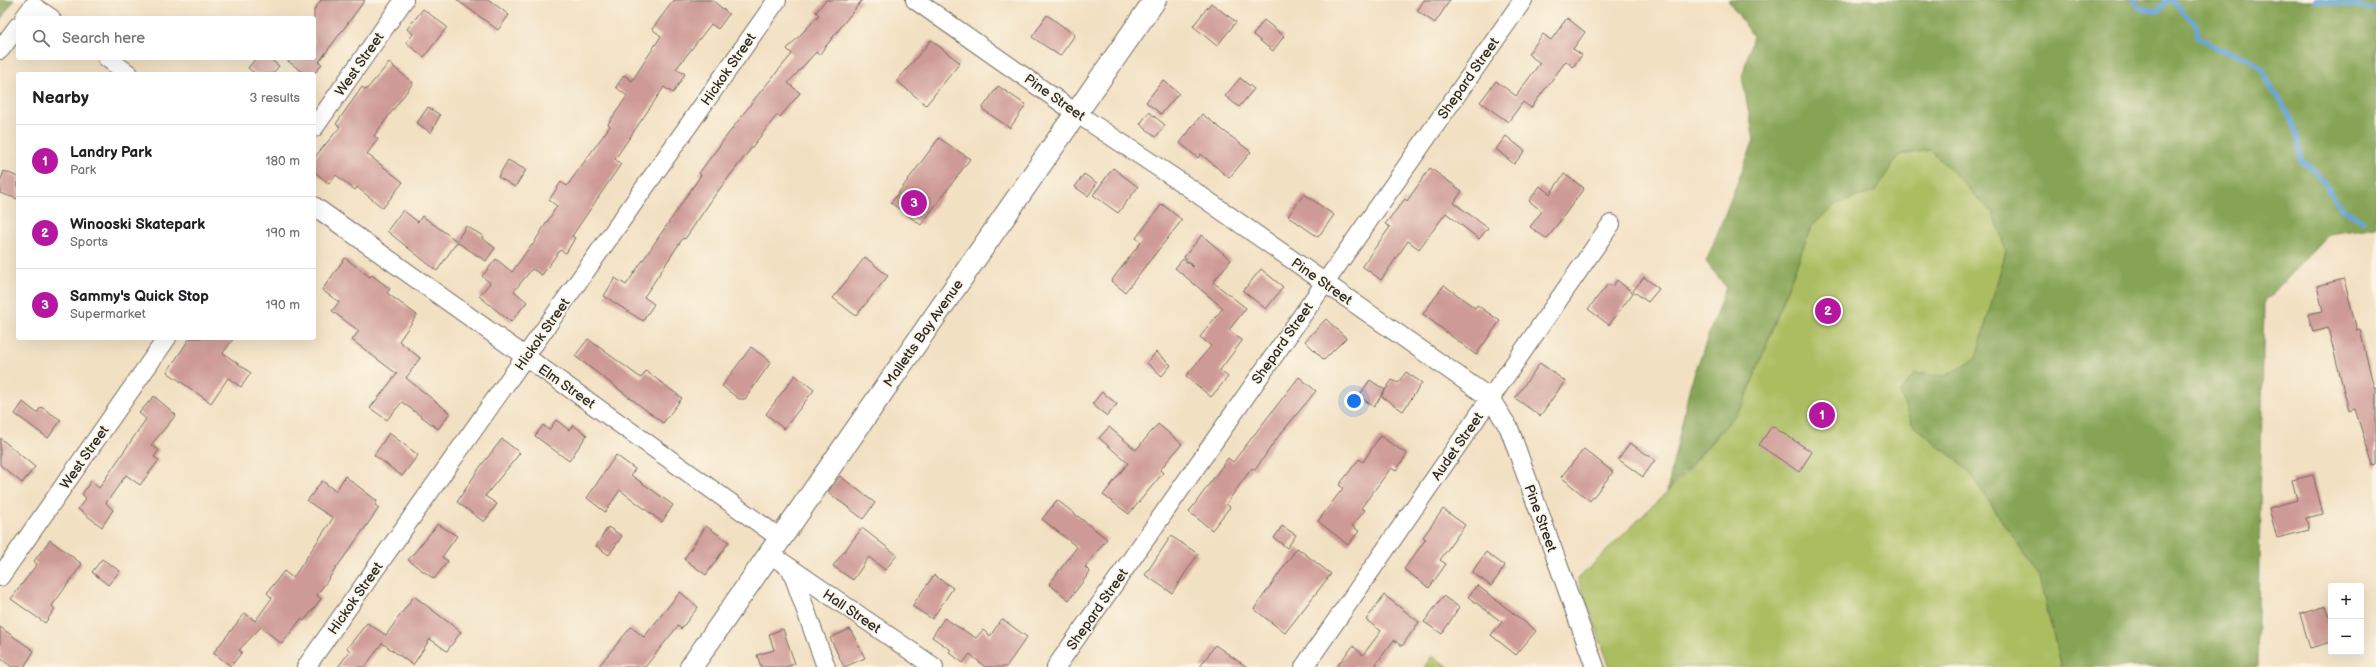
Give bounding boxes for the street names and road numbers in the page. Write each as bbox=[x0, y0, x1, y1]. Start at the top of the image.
street label: West Street bbox=[331, 29, 388, 99]
street label: Hickok Street bbox=[697, 29, 760, 109]
street label: Shepard Street bbox=[1434, 34, 1503, 122]
street label: Pine Street bbox=[1021, 70, 1089, 125]
street label: Pine Street bbox=[1288, 254, 1356, 309]
street label: Malletts Bay Avenue bbox=[880, 276, 967, 390]
street label: Hickok Street bbox=[511, 294, 574, 374]
street label: Shepard Street bbox=[1248, 299, 1317, 387]
street label: Elm Street bbox=[535, 361, 599, 413]
street label: Audet Street bbox=[1428, 409, 1487, 483]
street label: West Street bbox=[56, 422, 113, 492]
street label: Pine Street bbox=[1521, 482, 1561, 555]
street label: Hickok Street bbox=[324, 558, 387, 638]
street label: Shepard Street bbox=[1063, 565, 1132, 653]
street label: Hall Street bbox=[819, 586, 885, 637]

